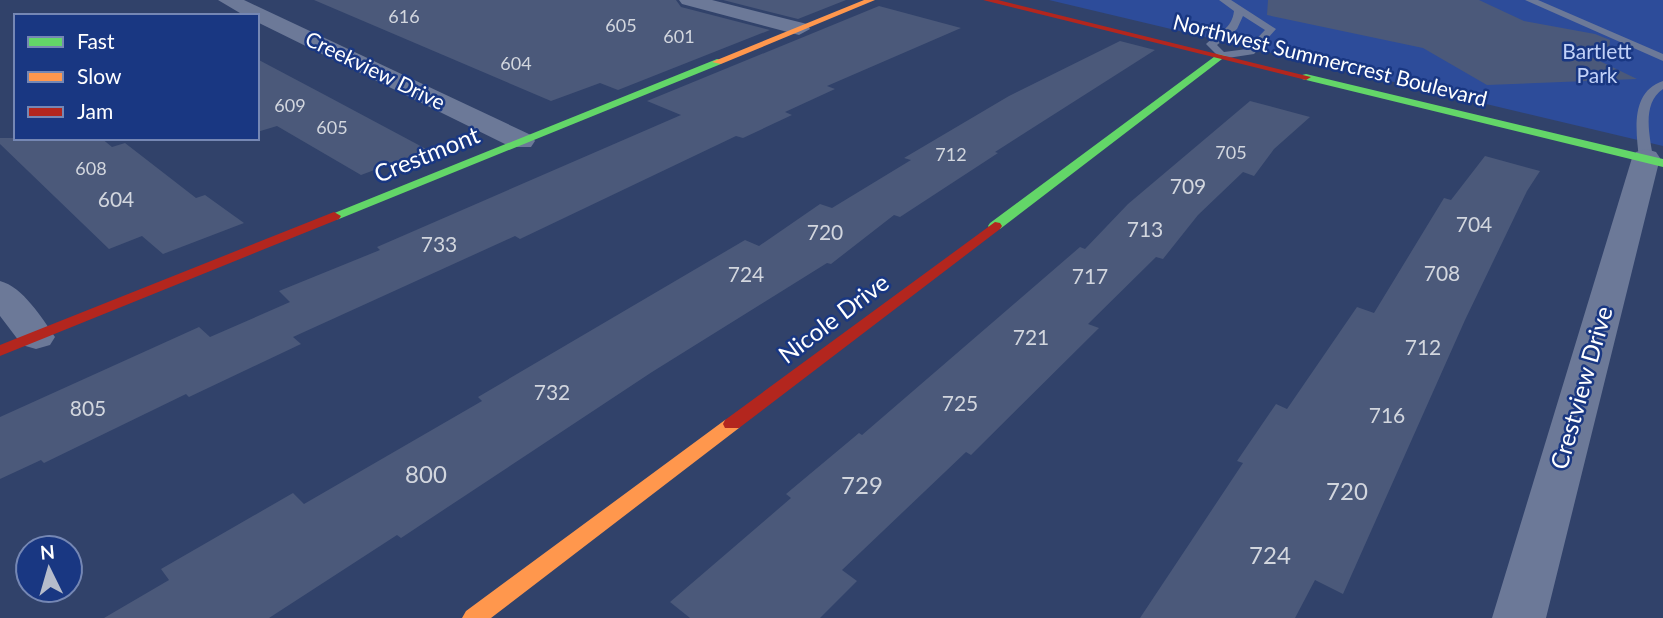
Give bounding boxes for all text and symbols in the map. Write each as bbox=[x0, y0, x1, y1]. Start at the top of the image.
house number: 616 bbox=[388, 5, 420, 27]
street label: Northwest Summercrest Boulevard bbox=[1171, 8, 1490, 111]
legend bbox=[14, 14, 259, 140]
house number: 605 bbox=[605, 14, 637, 36]
street label: Creekview Drive bbox=[302, 25, 450, 114]
house number: 601 bbox=[663, 25, 695, 47]
text: Fast bbox=[77, 28, 115, 53]
park label: Bartlett Park bbox=[1562, 38, 1632, 87]
house number: 604 bbox=[500, 52, 532, 74]
text: Slow bbox=[77, 63, 122, 88]
house number: 609 bbox=[274, 94, 306, 116]
text: Jam bbox=[77, 98, 113, 123]
house number: 605 bbox=[316, 116, 348, 138]
street label: Crestmont bbox=[370, 119, 484, 188]
house number: 705 bbox=[1215, 141, 1247, 163]
house number: 712 bbox=[935, 143, 967, 165]
house number: 608 bbox=[75, 157, 107, 179]
house number: 709 bbox=[1170, 173, 1206, 198]
house number: 604 bbox=[98, 186, 134, 211]
house number: 704 bbox=[1456, 211, 1492, 236]
house number: 713 bbox=[1127, 216, 1163, 241]
house number: 720 bbox=[807, 219, 843, 244]
house number: 733 bbox=[421, 231, 457, 256]
house number: 708 bbox=[1424, 260, 1460, 285]
house number: 724 bbox=[728, 261, 764, 286]
house number: 717 bbox=[1072, 263, 1108, 288]
street label: Nicole Drive bbox=[772, 267, 894, 369]
street label: Crestview Drive bbox=[1543, 303, 1618, 472]
house number: 721 bbox=[1013, 324, 1049, 349]
house number: 712 bbox=[1405, 334, 1441, 359]
house number: 732 bbox=[534, 379, 570, 404]
house number: 725 bbox=[942, 390, 978, 415]
house number: 805 bbox=[70, 395, 106, 420]
house number: 716 bbox=[1369, 402, 1405, 427]
house number: 800 bbox=[405, 459, 447, 488]
house number: 729 bbox=[841, 470, 883, 499]
house number: 720 bbox=[1326, 476, 1368, 505]
north arrow bbox=[14, 534, 84, 604]
text: N bbox=[39, 539, 56, 564]
house number: 724 bbox=[1249, 540, 1291, 569]

